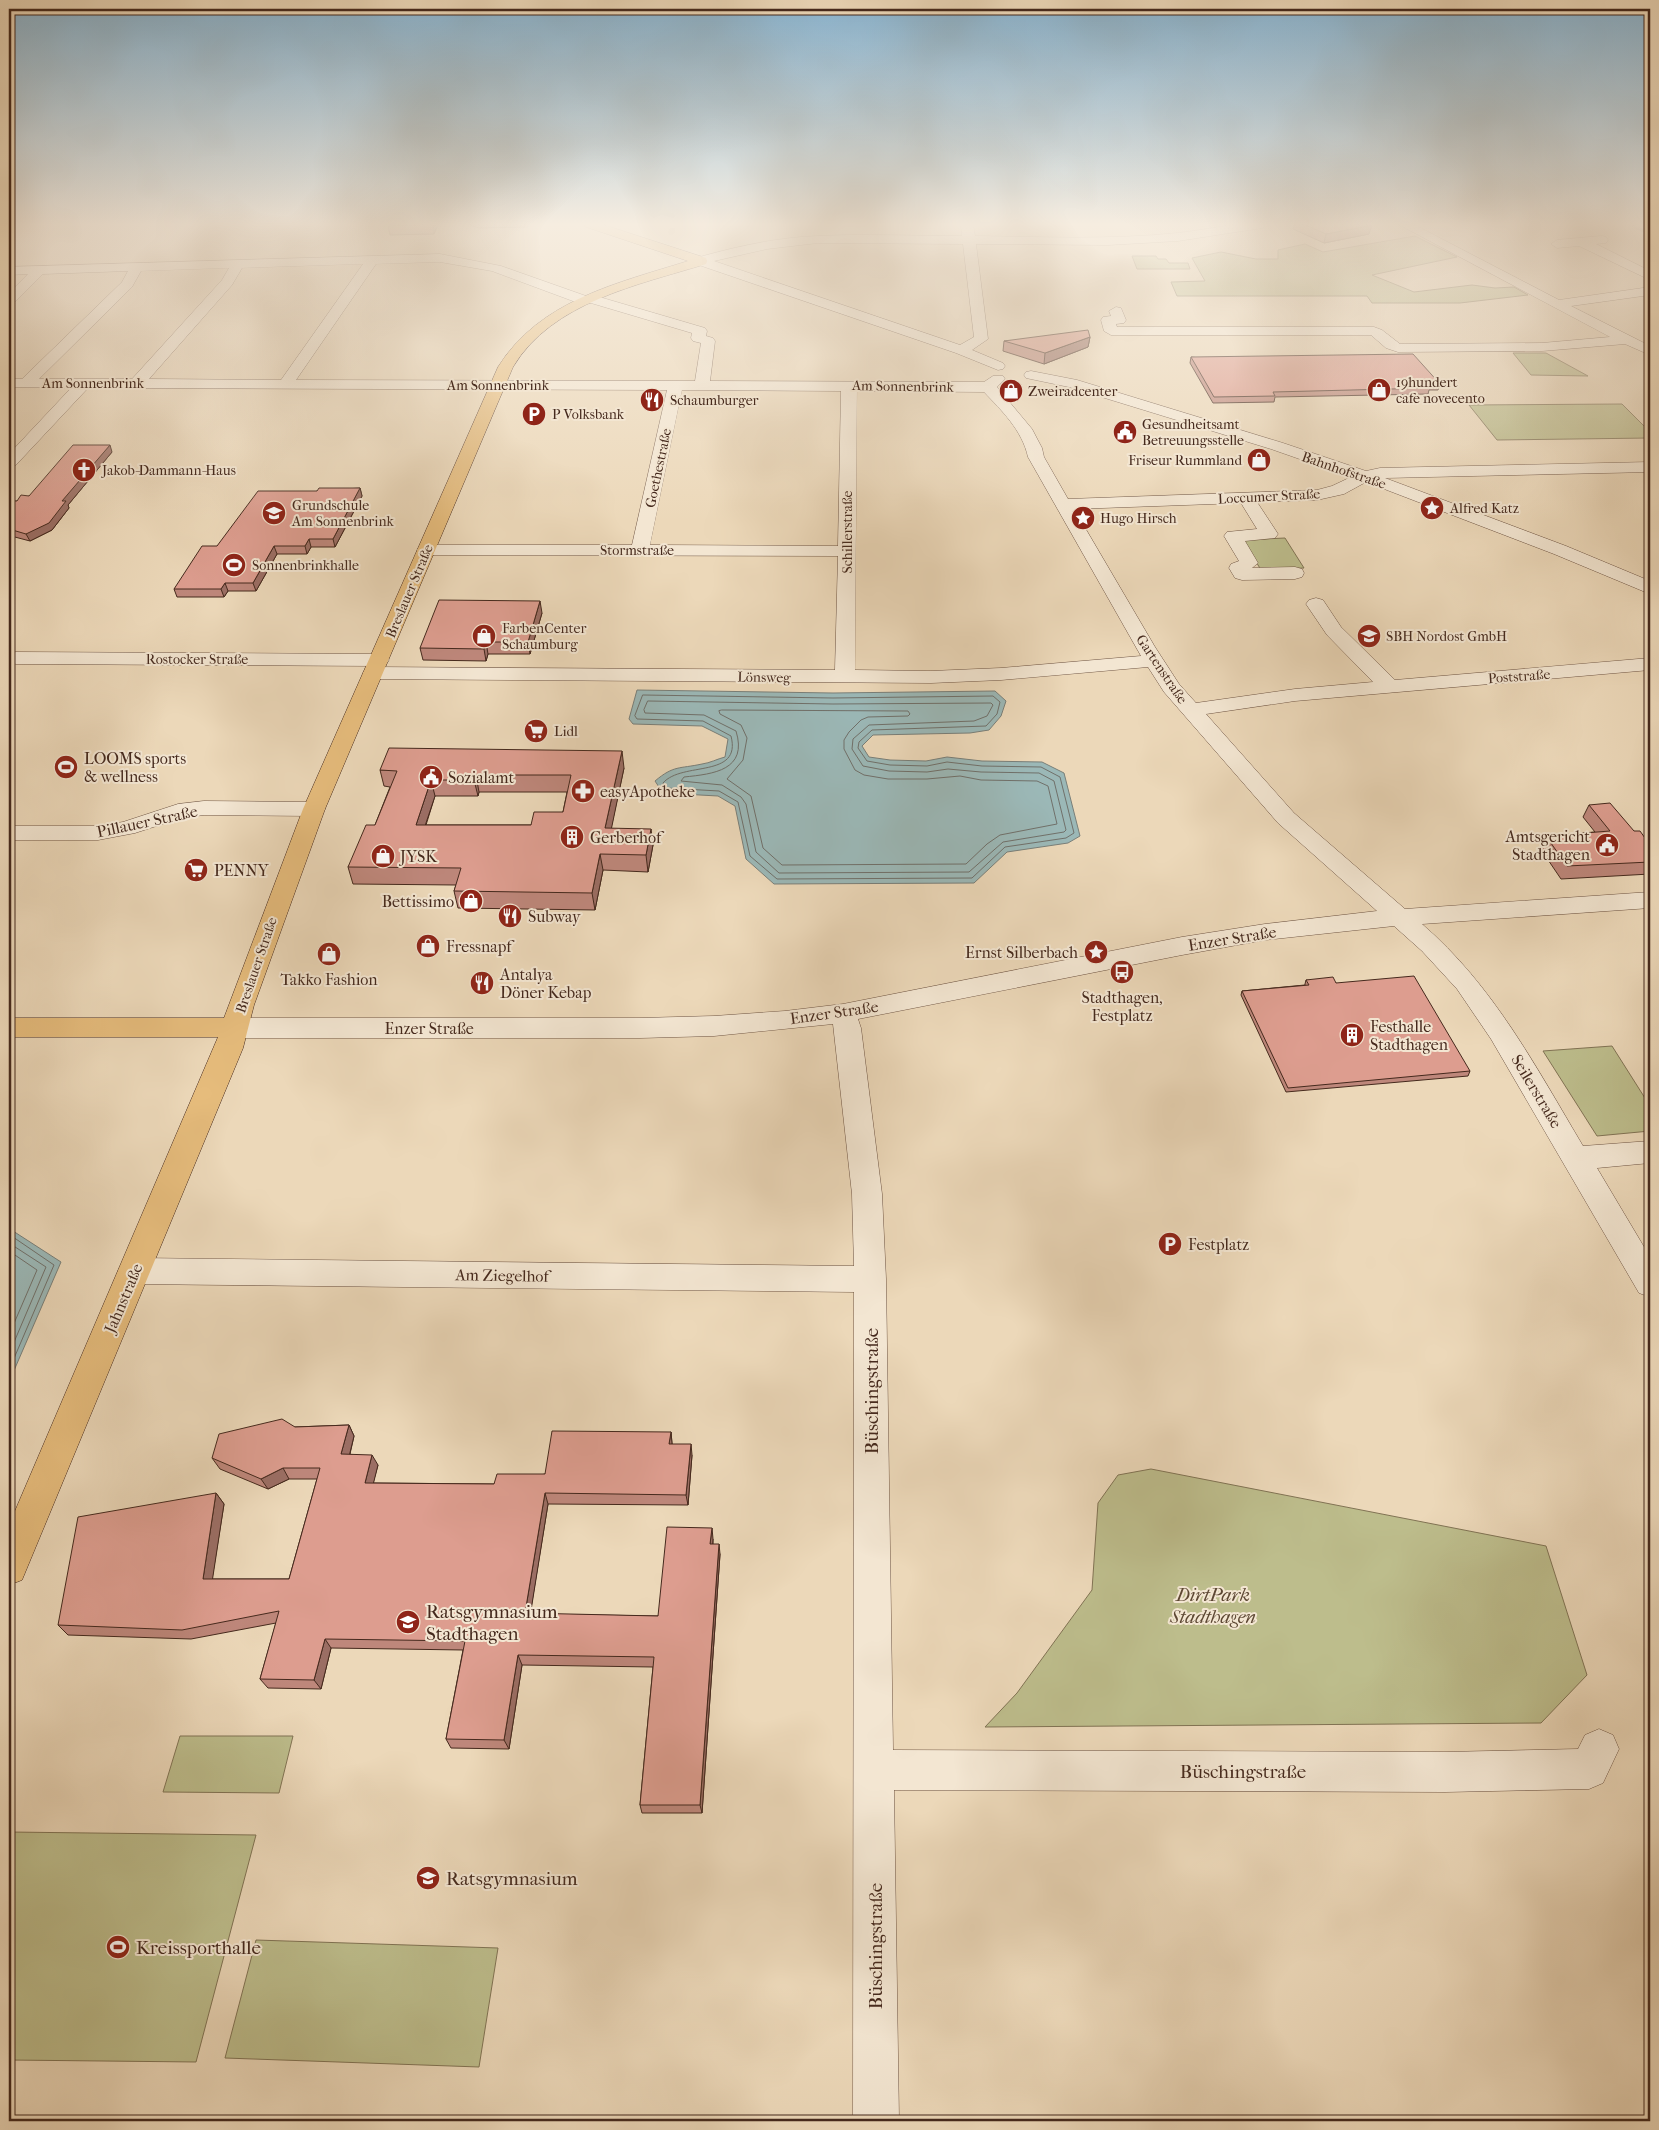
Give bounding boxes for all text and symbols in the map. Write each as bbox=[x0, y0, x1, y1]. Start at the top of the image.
place label: 19hundert cafe novecento bbox=[1396, 374, 1485, 407]
street label: Am Sonnenbrink bbox=[41, 375, 145, 392]
street label: Am Sonnenbrink bbox=[446, 377, 550, 394]
street label: Am Sonnenbrink bbox=[851, 377, 955, 396]
shop icon: 19hundert cafe novecento bbox=[1366, 377, 1392, 403]
shop icon: Zweiradcenter bbox=[998, 378, 1024, 404]
place label: Zweiradcenter bbox=[1028, 383, 1117, 400]
restaurant icon: Schaumburger bbox=[639, 387, 665, 413]
place label: Schaumburger bbox=[670, 392, 759, 409]
parking icon: P Volksbank bbox=[521, 401, 547, 427]
place label: P Volksbank bbox=[552, 406, 625, 423]
place label: Gesundheitsamt Betreuungsstelle bbox=[1142, 416, 1244, 449]
public building icon: Gesundheitsamt Betreuungsstelle bbox=[1112, 419, 1138, 445]
street label: Goethestraße bbox=[642, 427, 675, 509]
shop icon: Friseur Rummland bbox=[1246, 447, 1272, 473]
street label: Bahnhofstraße bbox=[1299, 448, 1388, 493]
place label: Friseur Rummland bbox=[1128, 452, 1242, 469]
church icon: Jakob-Dammann-Haus bbox=[71, 457, 97, 483]
place label: Jakob-Dammann-Haus bbox=[101, 462, 236, 479]
street label: Loccumer Straße bbox=[1217, 485, 1321, 508]
street label: Schillerstraße bbox=[839, 490, 856, 574]
place icon: Alfred Katz bbox=[1419, 495, 1445, 521]
place label: Grundschule Am Sonnenbrink bbox=[291, 497, 395, 530]
school or university icon: Grundschule Am Sonnenbrink bbox=[261, 500, 287, 526]
place label: Alfred Katz bbox=[1449, 500, 1519, 517]
place icon: Hugo Hirsch bbox=[1070, 505, 1096, 531]
place label: Hugo Hirsch bbox=[1100, 510, 1177, 527]
street label: Breslauer Straße bbox=[382, 542, 437, 641]
street label: Stormstraße bbox=[600, 542, 674, 559]
sports icon: Sonnenbrinkhalle bbox=[221, 552, 247, 578]
place label: Sonnenbrinkhalle bbox=[252, 557, 359, 574]
place label: FarbenCenter Schaumburg bbox=[502, 620, 587, 653]
shop icon: FarbenCenter Schaumburg bbox=[471, 623, 497, 649]
school or university icon: SBH Nordost GmbH bbox=[1356, 623, 1382, 649]
place label: SBH Nordost GmbH bbox=[1386, 628, 1507, 645]
street label: Gartenstraße bbox=[1132, 632, 1191, 707]
street label: Rostocker Straße bbox=[146, 651, 248, 668]
street label: Poststraße bbox=[1487, 666, 1551, 687]
street label: Lönsweg bbox=[737, 669, 791, 686]
supermarket icon: Lidl bbox=[523, 718, 549, 744]
place label: Lidl bbox=[554, 723, 578, 740]
place label: LOOMS sports & wellness bbox=[84, 749, 186, 786]
sports icon: LOOMS sports & wellness bbox=[53, 754, 79, 780]
public building icon: Sozialamt bbox=[418, 764, 444, 790]
place label: Sozialamt bbox=[448, 768, 515, 787]
pharmacy icon: easyApotheke bbox=[570, 778, 596, 804]
place label: easyApotheke bbox=[600, 782, 695, 801]
street label: Pillauer Straße bbox=[95, 802, 199, 841]
building icon: Gerberhof bbox=[559, 824, 585, 850]
place label: Amtsgericht Stadthagen bbox=[1504, 827, 1591, 864]
place label: Gerberhof bbox=[590, 828, 665, 847]
public building icon: Amtsgericht Stadthagen bbox=[1594, 832, 1620, 858]
shop icon: JYSK bbox=[370, 843, 396, 869]
place label: JYSK bbox=[398, 847, 438, 866]
supermarket icon: PENNY bbox=[183, 857, 209, 883]
place label: PENNY bbox=[214, 861, 270, 880]
shop icon: Bettissimo bbox=[458, 888, 484, 914]
place label: Bettissimo bbox=[382, 892, 454, 911]
restaurant icon: Subway bbox=[497, 903, 523, 929]
place label: Subway bbox=[528, 907, 581, 926]
street label: Breslauer Straße bbox=[232, 915, 281, 1015]
street label: Enzer Straße bbox=[1187, 922, 1278, 955]
shop icon: Fressnapf bbox=[415, 933, 441, 959]
place label: Fressnapf bbox=[446, 937, 515, 956]
place icon: Ernst Silberbach bbox=[1083, 939, 1109, 965]
shop icon: Takko Fashion bbox=[316, 941, 342, 967]
place label: Ernst Silberbach bbox=[965, 943, 1078, 962]
bus stop icon: Stadthagen, Festplatz bbox=[1109, 959, 1135, 985]
place label: Antalya Döner Kebap bbox=[499, 965, 592, 1002]
place label: Takko Fashion bbox=[280, 970, 378, 989]
restaurant icon: Antalya Döner Kebap bbox=[469, 970, 495, 996]
place label: Stadthagen, Festplatz bbox=[1081, 988, 1163, 1025]
street label: Enzer Straße bbox=[789, 997, 880, 1028]
place label: Festhalle Stadthagen bbox=[1370, 1017, 1449, 1054]
street label: Enzer Straße bbox=[384, 1019, 474, 1038]
building icon: Festhalle Stadthagen bbox=[1339, 1022, 1365, 1048]
street label: Seilerstraße bbox=[1507, 1051, 1566, 1132]
parking icon: Festplatz bbox=[1157, 1231, 1183, 1257]
place label: Festplatz bbox=[1188, 1235, 1249, 1254]
street label: Jahnstraße bbox=[100, 1260, 147, 1338]
street label: Am Ziegelhof bbox=[454, 1265, 553, 1286]
street label: Büschingstraße bbox=[861, 1328, 883, 1454]
park label: DirtPark Stadthagen bbox=[1169, 1584, 1256, 1628]
place label: Ratsgymnasium Stadthagen bbox=[426, 1601, 558, 1645]
school or university icon: Ratsgymnasium Stadthagen bbox=[395, 1609, 421, 1635]
street label: Büschingstraße bbox=[1180, 1761, 1306, 1783]
school or university icon: Ratsgymnasium bbox=[415, 1865, 441, 1891]
place label: Ratsgymnasium bbox=[446, 1868, 578, 1890]
street label: Büschingstraße bbox=[865, 1883, 887, 2009]
sports icon: Kreissporthalle bbox=[105, 1934, 131, 1960]
place label: Kreissporthalle bbox=[136, 1937, 261, 1959]

